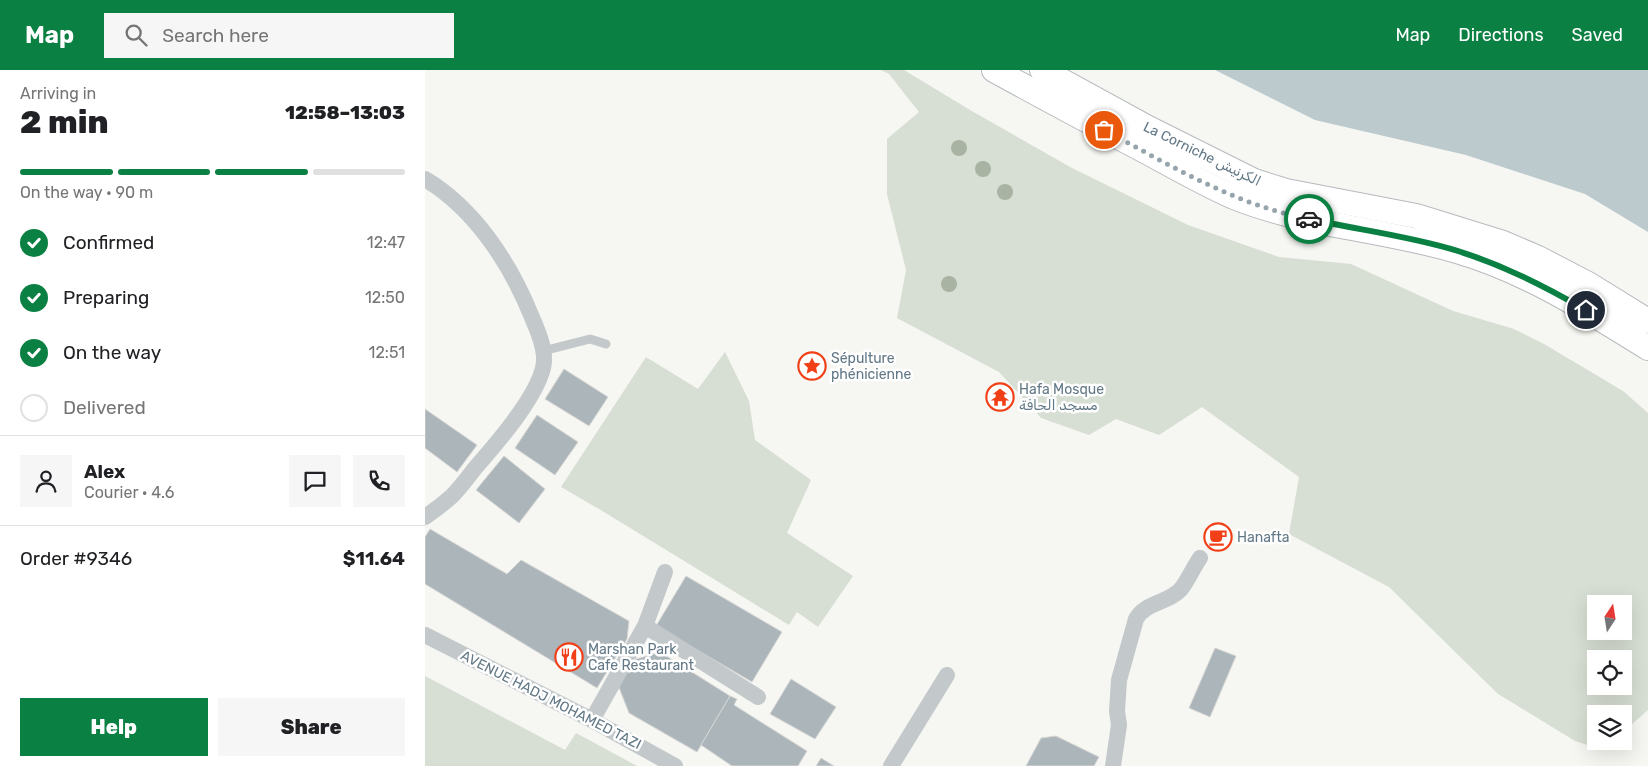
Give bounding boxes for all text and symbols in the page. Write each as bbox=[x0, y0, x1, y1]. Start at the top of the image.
search box bbox=[104, 13, 454, 58]
text: Map bbox=[25, 21, 74, 49]
icon: search bbox=[122, 21, 150, 49]
text: Search here bbox=[162, 24, 269, 47]
text: Map bbox=[1395, 24, 1430, 46]
text: Directions bbox=[1458, 24, 1544, 46]
text: Saved bbox=[1572, 24, 1623, 46]
text: Arriving in bbox=[20, 84, 96, 103]
text: 12:58–13:03 bbox=[285, 101, 405, 124]
text: 2 min bbox=[20, 103, 109, 141]
pin bbox=[1083, 109, 1125, 151]
icon: bag bbox=[1090, 116, 1118, 144]
street label: La Corniche الكرنيش bbox=[1141, 118, 1263, 190]
text: On the way · 90 m bbox=[20, 183, 153, 202]
courier bbox=[1284, 194, 1334, 244]
icon: car bbox=[1295, 205, 1323, 233]
icon: check bbox=[20, 229, 48, 257]
text: Confirmed bbox=[63, 231, 154, 254]
text: 12:47 bbox=[367, 233, 405, 252]
icon: check bbox=[20, 284, 48, 312]
text: Preparing bbox=[63, 286, 149, 309]
text: 12:50 bbox=[365, 288, 405, 307]
pin bbox=[1565, 289, 1607, 331]
icon: home bbox=[1572, 296, 1600, 324]
icon: check bbox=[20, 339, 48, 367]
text: On the way bbox=[63, 341, 161, 364]
text: 12:51 bbox=[369, 343, 405, 362]
place label: Sépulture phénicienne bbox=[831, 350, 912, 383]
place icon: Sépulture phénicienne bbox=[797, 351, 827, 381]
place label: Hafa Mosque مسجد الحافة bbox=[1019, 381, 1104, 414]
temple icon: Hafa Mosque مسجد الحافة bbox=[985, 382, 1015, 412]
text: Delivered bbox=[63, 396, 146, 419]
button: person bbox=[20, 455, 72, 507]
button: chat bbox=[289, 455, 341, 507]
button: phone bbox=[353, 455, 405, 507]
text: Alex bbox=[84, 460, 125, 483]
text: Courier · 4.6 bbox=[84, 483, 174, 502]
cafe icon: Hanafta bbox=[1203, 522, 1233, 552]
place label: Hanafta bbox=[1237, 529, 1289, 546]
text: Order #9346 bbox=[20, 547, 132, 570]
text: $11.64 bbox=[343, 547, 405, 570]
north arrow bbox=[1587, 595, 1633, 640]
map controls bbox=[1587, 595, 1632, 750]
place label: Marshan Park Cafe Restaurant bbox=[588, 641, 695, 674]
restaurant icon: Marshan Park Cafe Restaurant bbox=[554, 642, 584, 672]
street label: AVENUE HADJ MOHAMED TAZI bbox=[458, 647, 644, 753]
button: locate bbox=[1587, 650, 1632, 695]
button: Help bbox=[20, 698, 208, 756]
button: Share bbox=[218, 698, 405, 756]
button: layers bbox=[1587, 705, 1632, 750]

